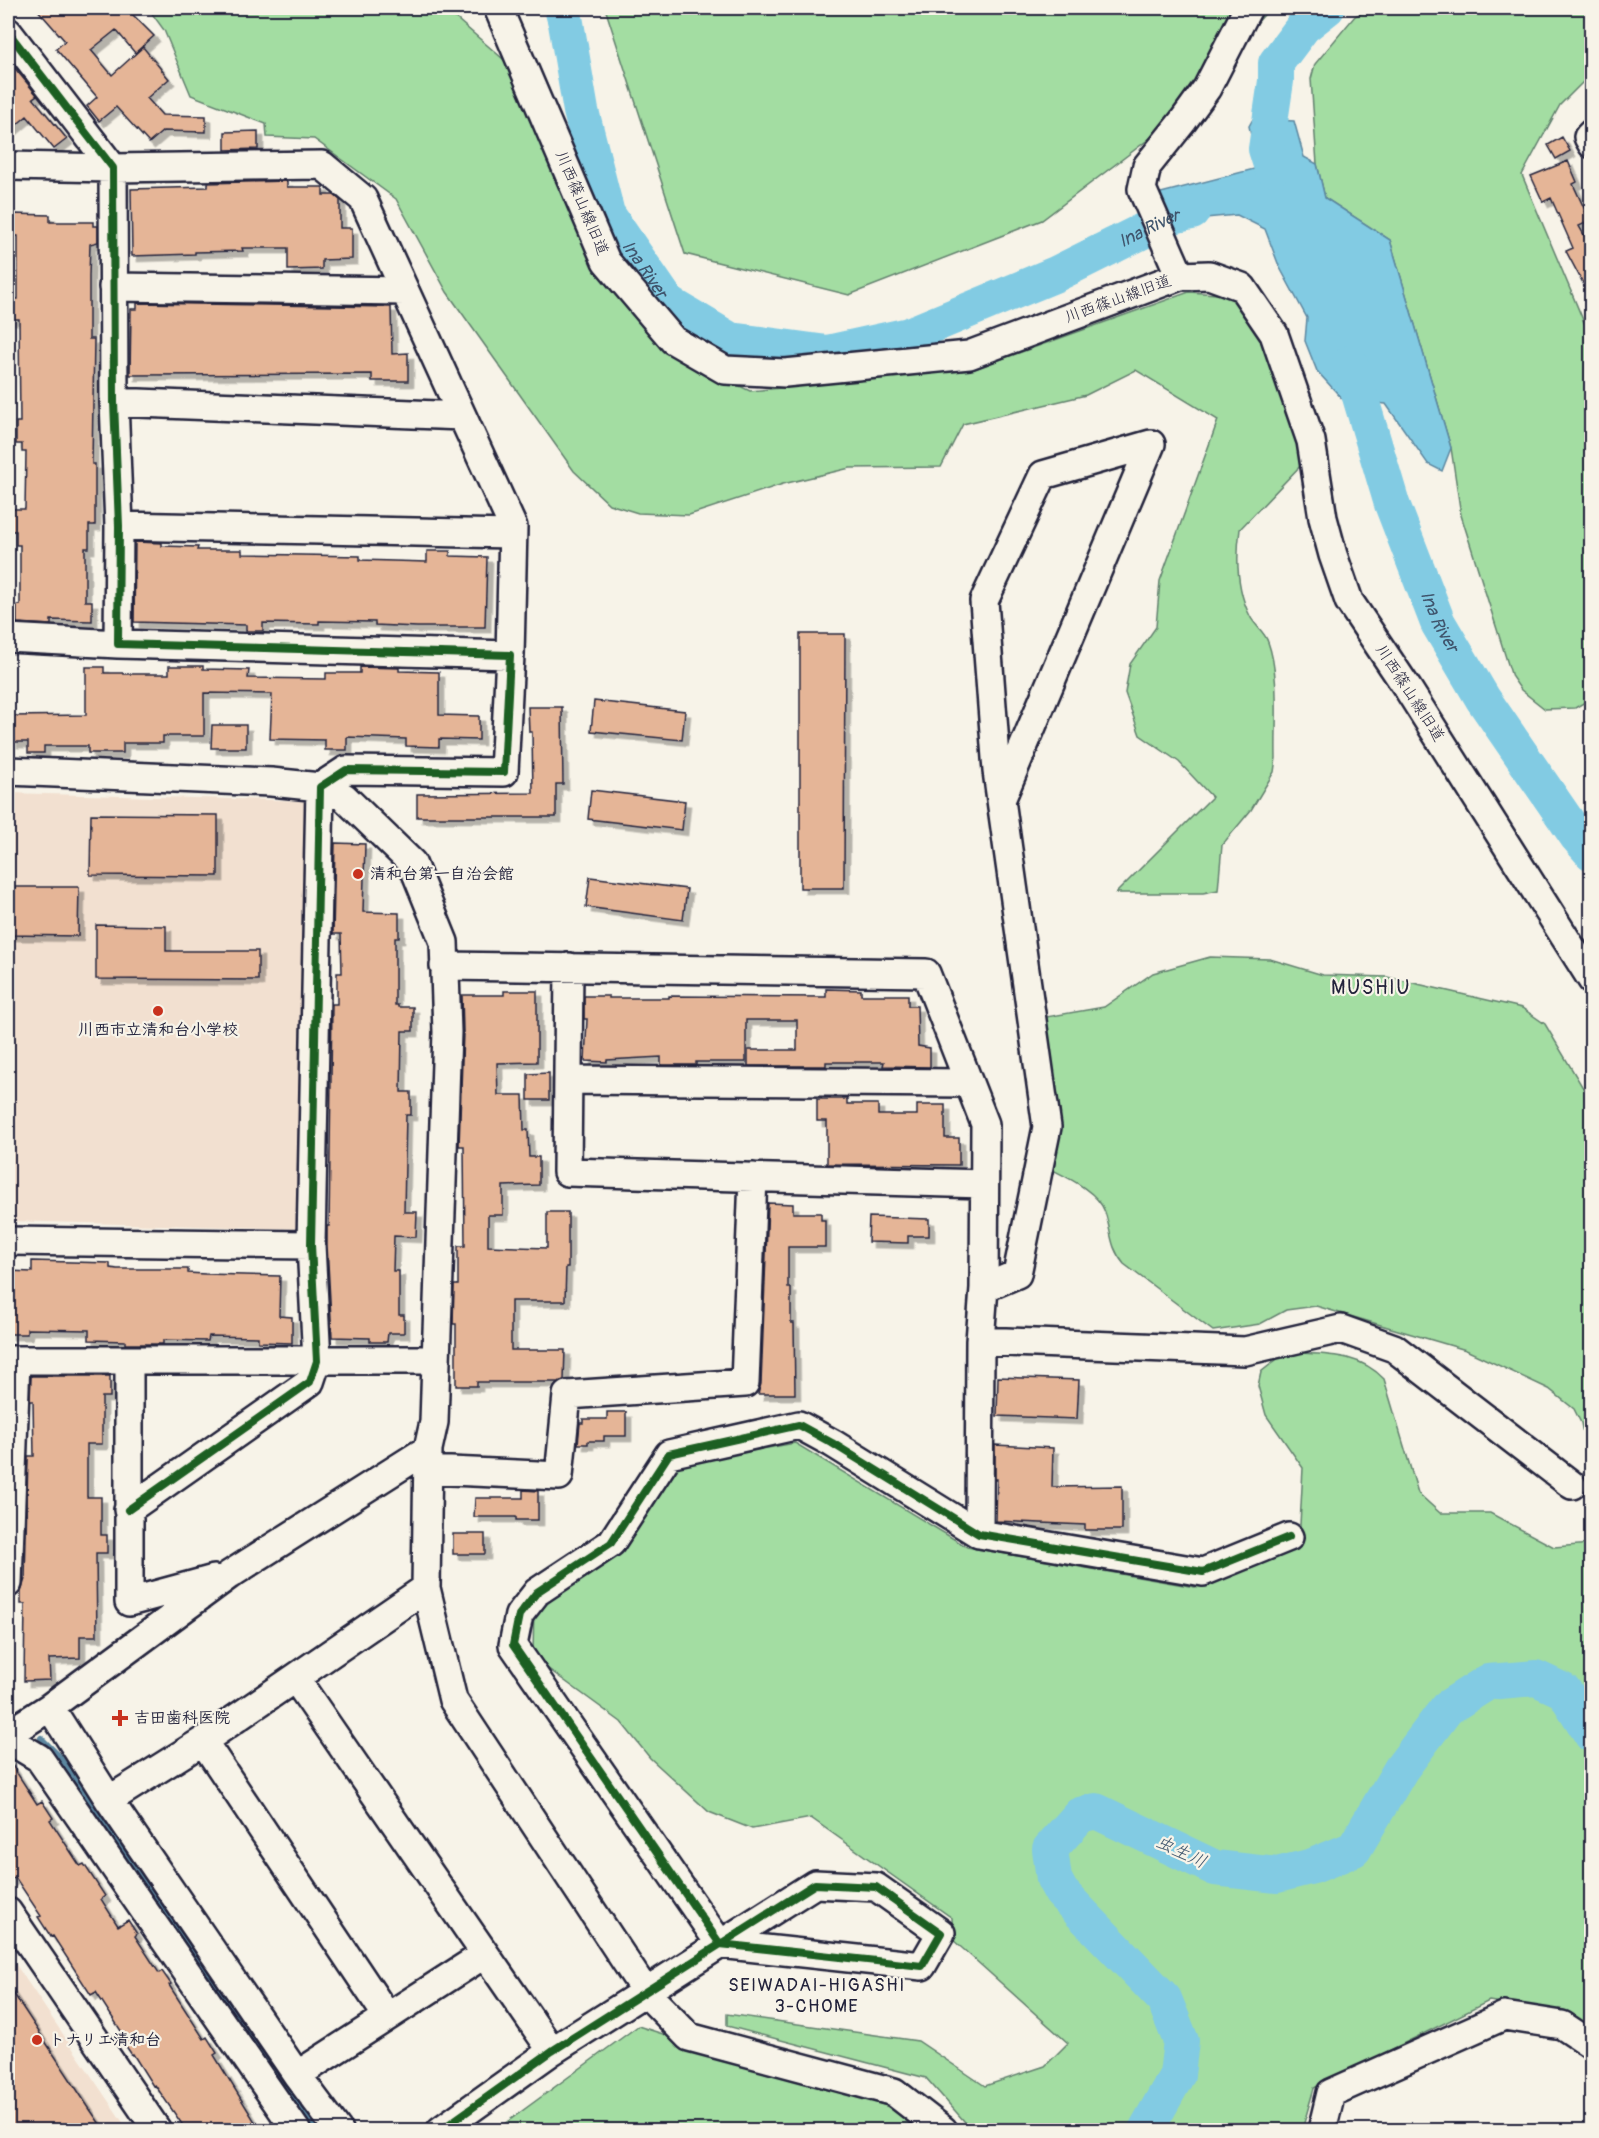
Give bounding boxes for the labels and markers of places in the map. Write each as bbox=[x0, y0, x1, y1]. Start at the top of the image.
place label: 清和台第一自治会館 bbox=[370, 864, 514, 884]
marker: 清和台第一自治会館 bbox=[351, 867, 365, 881]
marker: 川西市立清和台小学校 bbox=[151, 1004, 165, 1018]
place label: 川西市立清和台小学校 bbox=[78, 1020, 238, 1040]
place label: 吉田歯科医院 bbox=[134, 1708, 230, 1728]
marker: 吉田歯科医院 bbox=[111, 1709, 129, 1727]
place label: トナリエ清和台 bbox=[49, 2030, 161, 2050]
marker: トナリエ清和台 bbox=[30, 2033, 44, 2047]

